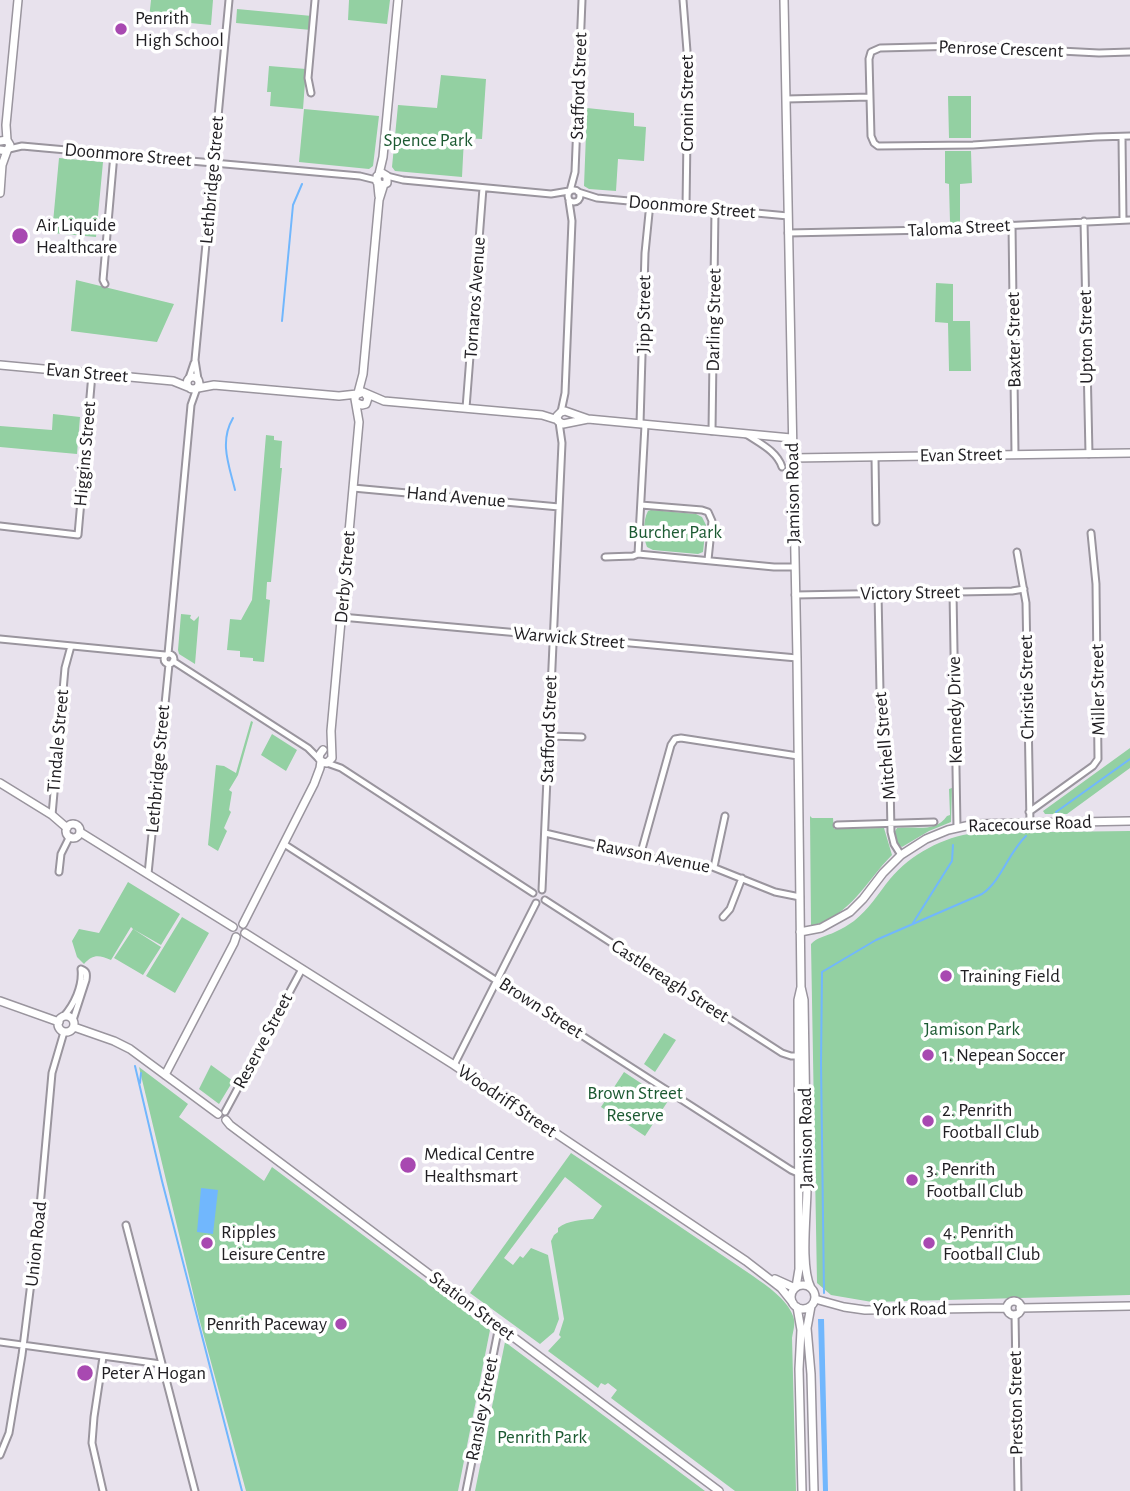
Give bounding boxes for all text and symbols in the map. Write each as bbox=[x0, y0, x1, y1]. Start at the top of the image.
place label: Penrith High School bbox=[135, 7, 224, 51]
marker: Penrith High School bbox=[113, 21, 129, 37]
street label: Stafford Street bbox=[566, 32, 592, 140]
street label: Penrose Crescent bbox=[938, 35, 1064, 63]
street label: Cronin Street bbox=[676, 55, 698, 151]
street label: Lethbridge Street bbox=[195, 115, 229, 245]
park label: Spence Park bbox=[383, 129, 473, 151]
street label: Doonmore Street bbox=[64, 138, 192, 172]
street label: Doonmore Street bbox=[628, 190, 756, 224]
place label: Air Liquide Healthcare bbox=[36, 214, 117, 258]
street label: Taloma Street bbox=[907, 214, 1011, 242]
marker: Air Liquide Healthcare bbox=[10, 226, 30, 246]
street label: Tornaros Avenue bbox=[459, 236, 491, 360]
street label: Darling Street bbox=[702, 268, 726, 372]
street label: Jipp Street bbox=[632, 275, 656, 353]
street label: Upton Street bbox=[1074, 290, 1098, 384]
street label: Baxter Street bbox=[1002, 292, 1026, 388]
street label: Evan Street bbox=[45, 358, 129, 388]
street label: Higgins Street bbox=[69, 401, 101, 507]
street label: Jamison Road bbox=[781, 442, 805, 544]
street label: Evan Street bbox=[920, 443, 1002, 467]
street label: Hand Avenue bbox=[406, 481, 506, 513]
park label: Burcher Park bbox=[628, 521, 722, 543]
street label: Derby Street bbox=[330, 530, 360, 624]
street label: Victory Street bbox=[860, 581, 960, 605]
street label: Warwick Street bbox=[512, 622, 626, 654]
street label: Christie Street bbox=[1015, 635, 1039, 739]
street label: Miller Street bbox=[1086, 644, 1110, 736]
street label: Kennedy Drive bbox=[943, 656, 967, 764]
street label: Stafford Street bbox=[536, 675, 562, 783]
street label: Tindale Street bbox=[42, 688, 74, 794]
street label: Mitchell Street bbox=[869, 691, 901, 801]
street label: Lethbridge Street bbox=[141, 704, 175, 834]
street label: Racecourse Road bbox=[968, 810, 1092, 838]
street label: Rawson Avenue bbox=[594, 834, 712, 878]
street label: Castlereagh Street bbox=[607, 934, 733, 1028]
place label: Training Field bbox=[960, 965, 1060, 987]
marker: Training Field bbox=[938, 968, 954, 984]
street label: Brown Street bbox=[495, 972, 587, 1044]
street label: Reserve Street bbox=[228, 989, 298, 1093]
park label: Jamison Park bbox=[924, 1018, 1020, 1040]
place label: 1. Nepean Soccer bbox=[942, 1044, 1065, 1066]
marker: 1. Nepean Soccer bbox=[920, 1047, 936, 1063]
street label: Woodriff Street bbox=[453, 1059, 561, 1143]
park label: Brown Street Reserve bbox=[587, 1082, 683, 1126]
street label: Jamison Road bbox=[794, 1087, 818, 1189]
place label: 2. Penrith Football Club bbox=[942, 1099, 1039, 1143]
marker: 2. Penrith Football Club bbox=[920, 1113, 936, 1129]
place label: Medical Centre Healthsmart bbox=[424, 1143, 535, 1187]
marker: Medical Centre Healthsmart bbox=[398, 1155, 418, 1175]
place label: 3. Penrith Football Club bbox=[926, 1158, 1023, 1202]
marker: 3. Penrith Football Club bbox=[904, 1172, 920, 1188]
street label: Union Road bbox=[20, 1200, 52, 1288]
place label: Ripples Leisure Centre bbox=[221, 1221, 326, 1265]
place label: 4. Penrith Football Club bbox=[943, 1221, 1040, 1265]
marker: Ripples Leisure Centre bbox=[199, 1235, 215, 1251]
marker: 4. Penrith Football Club bbox=[921, 1235, 937, 1251]
street label: Station Street bbox=[425, 1266, 519, 1346]
street label: York Road bbox=[873, 1297, 947, 1321]
place label: Penrith Paceway bbox=[206, 1313, 327, 1335]
marker: Penrith Paceway bbox=[333, 1316, 349, 1332]
street label: Preston Street bbox=[1004, 1351, 1028, 1455]
street label: Ransley Street bbox=[461, 1355, 503, 1463]
place label: Peter A Hogan bbox=[101, 1362, 206, 1384]
marker: Peter A Hogan bbox=[75, 1363, 95, 1383]
park label: Penrith Park bbox=[497, 1426, 587, 1448]

